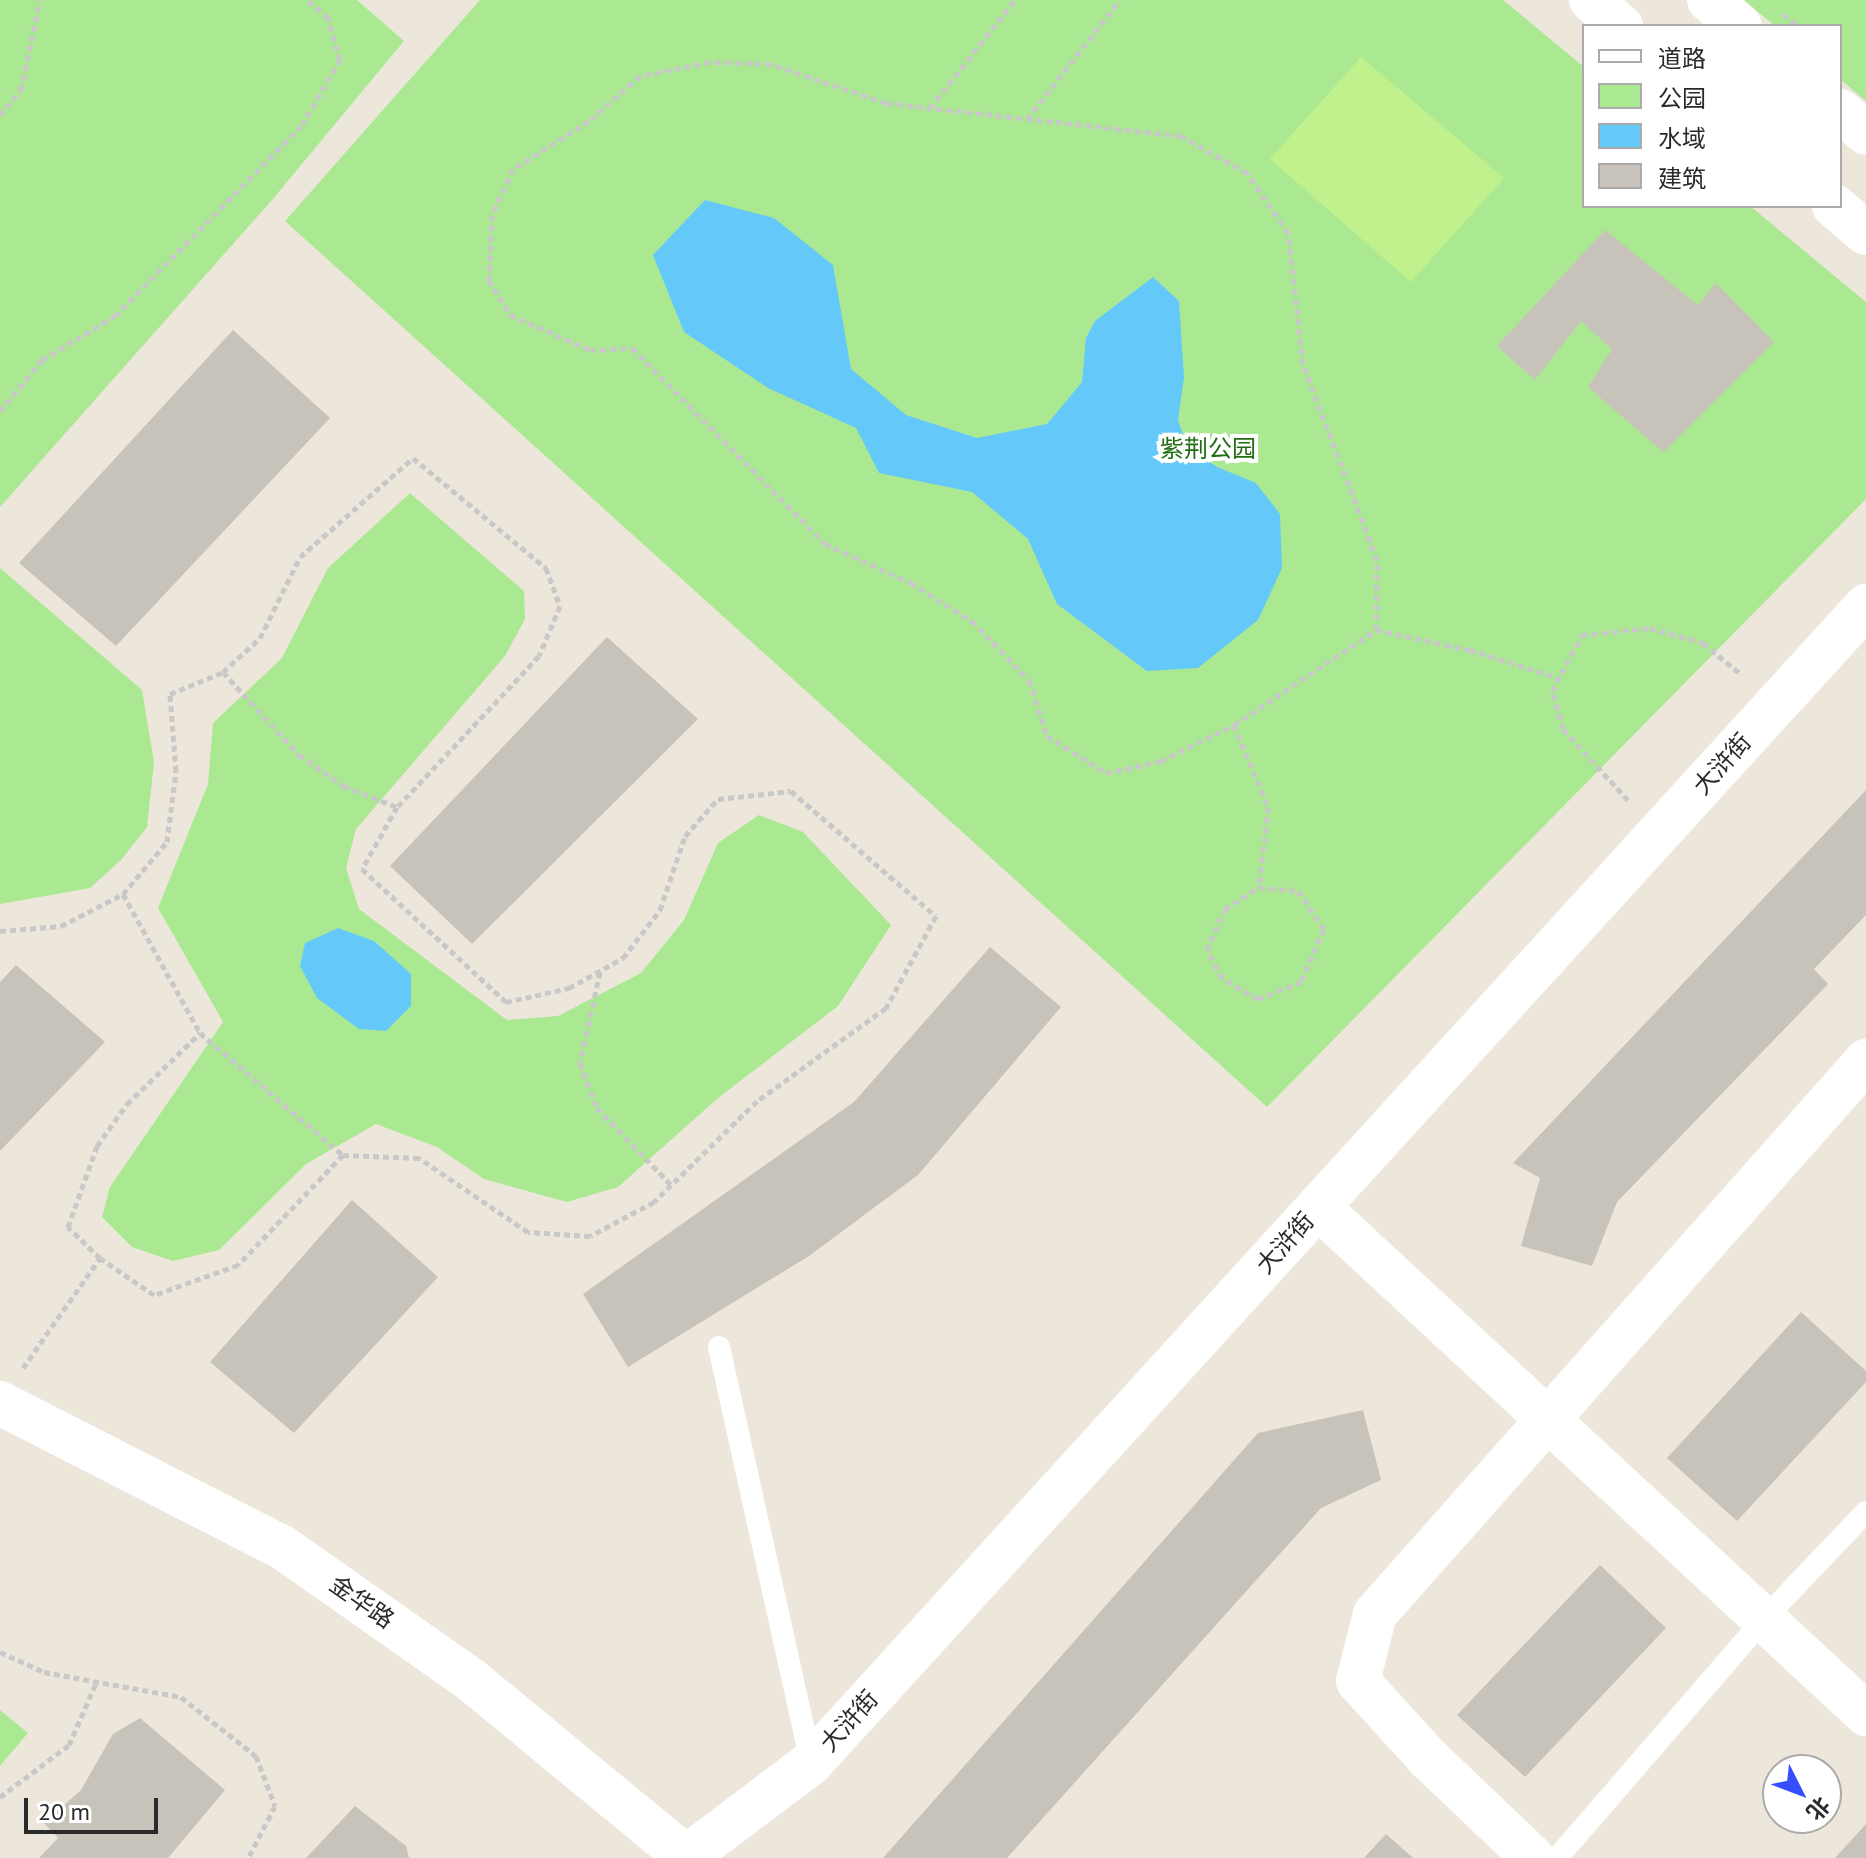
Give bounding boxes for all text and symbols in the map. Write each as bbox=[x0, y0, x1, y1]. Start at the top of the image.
legend bbox=[1582, 24, 1842, 208]
text: 道路 bbox=[1658, 43, 1706, 74]
text: 公园 bbox=[1658, 83, 1706, 114]
text: 水域 bbox=[1658, 123, 1706, 154]
text: 建筑 bbox=[1658, 163, 1706, 194]
park label: 紫荆公园 bbox=[1160, 435, 1256, 463]
street label: 大浒街 bbox=[1687, 728, 1757, 800]
street label: 大浒街 bbox=[1250, 1207, 1320, 1279]
street label: 金华路 bbox=[324, 1570, 400, 1634]
street label: 大浒街 bbox=[814, 1685, 884, 1757]
north arrow bbox=[1762, 1754, 1842, 1834]
scale bar bbox=[28, 1782, 162, 1832]
text: 北 bbox=[1801, 1791, 1836, 1826]
text: 20 m bbox=[38, 1796, 90, 1827]

